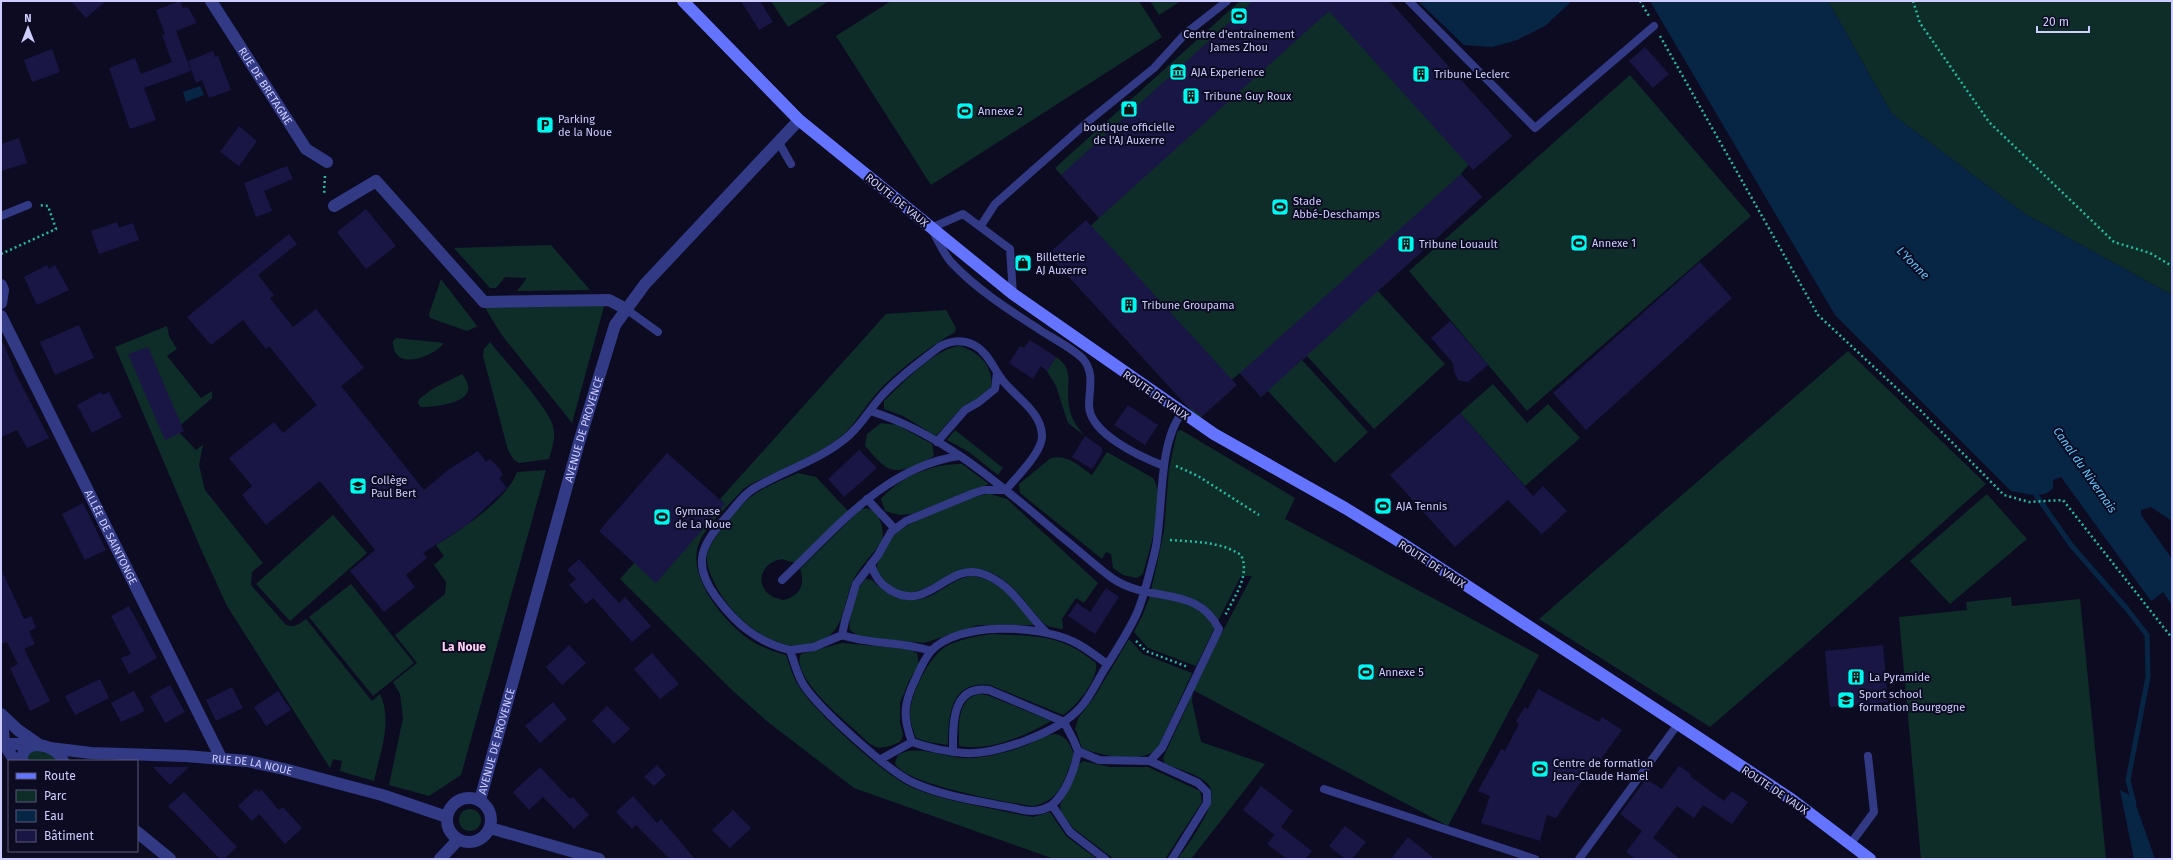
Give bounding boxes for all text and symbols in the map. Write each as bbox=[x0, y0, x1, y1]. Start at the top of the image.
sports icon: Centre d'entrainement James Zhou bbox=[1229, 6, 1249, 26]
north arrow bbox=[8, 8, 48, 48]
scale bar bbox=[2037, 8, 2089, 34]
text: N bbox=[24, 12, 32, 25]
text: 20 m bbox=[2043, 15, 2069, 29]
place label: Centre d'entrainement James Zhou bbox=[1183, 28, 1295, 54]
street label: RUE DE BRETAGNE bbox=[235, 45, 295, 128]
museum icon: AJA Experience bbox=[1168, 62, 1188, 82]
building icon: Tribune Leclerc bbox=[1411, 64, 1431, 84]
place label: AJA Experience bbox=[1191, 66, 1264, 79]
place label: Tribune Leclerc bbox=[1434, 68, 1510, 81]
building icon: Tribune Guy Roux bbox=[1181, 86, 1201, 106]
place label: Tribune Guy Roux bbox=[1204, 90, 1292, 103]
shop icon: boutique officielle de l'AJ Auxerre bbox=[1119, 99, 1139, 119]
sports icon: Annexe 2 bbox=[955, 101, 975, 121]
place label: Annexe 2 bbox=[978, 105, 1023, 118]
place label: Parking de la Noue bbox=[558, 113, 612, 139]
parking icon: Parking de la Noue bbox=[535, 115, 555, 135]
place label: boutique officielle de l'AJ Auxerre bbox=[1083, 121, 1175, 147]
street label: ROUTE DE VAUX bbox=[863, 171, 931, 230]
place label: Stade Abbé-Deschamps bbox=[1293, 195, 1380, 221]
sports icon: Stade Abbé-Deschamps bbox=[1270, 197, 1290, 217]
sports icon: Annexe 1 bbox=[1569, 233, 1589, 253]
building icon: Tribune Louault bbox=[1396, 234, 1416, 254]
place label: Annexe 1 bbox=[1592, 237, 1636, 250]
place label: Tribune Louault bbox=[1419, 238, 1498, 251]
water label: L'Yonne bbox=[1894, 244, 1932, 282]
place label: Billetterie AJ Auxerre bbox=[1036, 251, 1087, 277]
shop icon: Billetterie AJ Auxerre bbox=[1013, 253, 1033, 273]
building icon: Tribune Groupama bbox=[1119, 295, 1139, 315]
place label: Tribune Groupama bbox=[1142, 299, 1235, 312]
street label: ROUTE DE VAUX bbox=[1120, 368, 1191, 423]
street label: AVENUE DE PROVENCE bbox=[562, 375, 606, 484]
water label: Canal du Nivernais bbox=[2050, 424, 2120, 516]
place label: Collège Paul Bert bbox=[371, 474, 416, 500]
school or university icon: Collège Paul Bert bbox=[348, 476, 368, 496]
street label: ALLÉE DE SAINTONGE bbox=[82, 488, 140, 587]
sports icon: AJA Tennis bbox=[1373, 496, 1393, 516]
place label: AJA Tennis bbox=[1396, 500, 1447, 513]
place label: Gymnase de La Noue bbox=[675, 505, 731, 531]
sports icon: Gymnase de La Noue bbox=[652, 507, 672, 527]
street label: ROUTE DE VAUX bbox=[1396, 538, 1468, 591]
district label: La Noue bbox=[442, 640, 486, 654]
sports icon: Annexe 5 bbox=[1356, 662, 1376, 682]
place label: Annexe 5 bbox=[1379, 666, 1424, 679]
building icon: La Pyramide bbox=[1846, 667, 1866, 687]
place label: La Pyramide bbox=[1869, 671, 1930, 684]
street label: AVENUE DE PROVENCE bbox=[476, 687, 518, 796]
place label: Sport school formation Bourgogne bbox=[1859, 688, 1965, 714]
school or university icon: Sport school formation Bourgogne bbox=[1836, 690, 1856, 710]
street label: RUE DE LA NOUE bbox=[211, 752, 294, 778]
place label: Centre de formation Jean-Claude Hamel bbox=[1553, 757, 1653, 783]
sports icon: Centre de formation Jean-Claude Hamel bbox=[1530, 759, 1550, 779]
legend bbox=[8, 760, 138, 852]
street label: ROUTE DE VAUX bbox=[1739, 763, 1810, 817]
text: Route bbox=[44, 769, 76, 783]
text: Parc bbox=[44, 789, 67, 803]
text: Eau bbox=[44, 809, 64, 823]
text: Bâtiment bbox=[44, 829, 94, 843]

